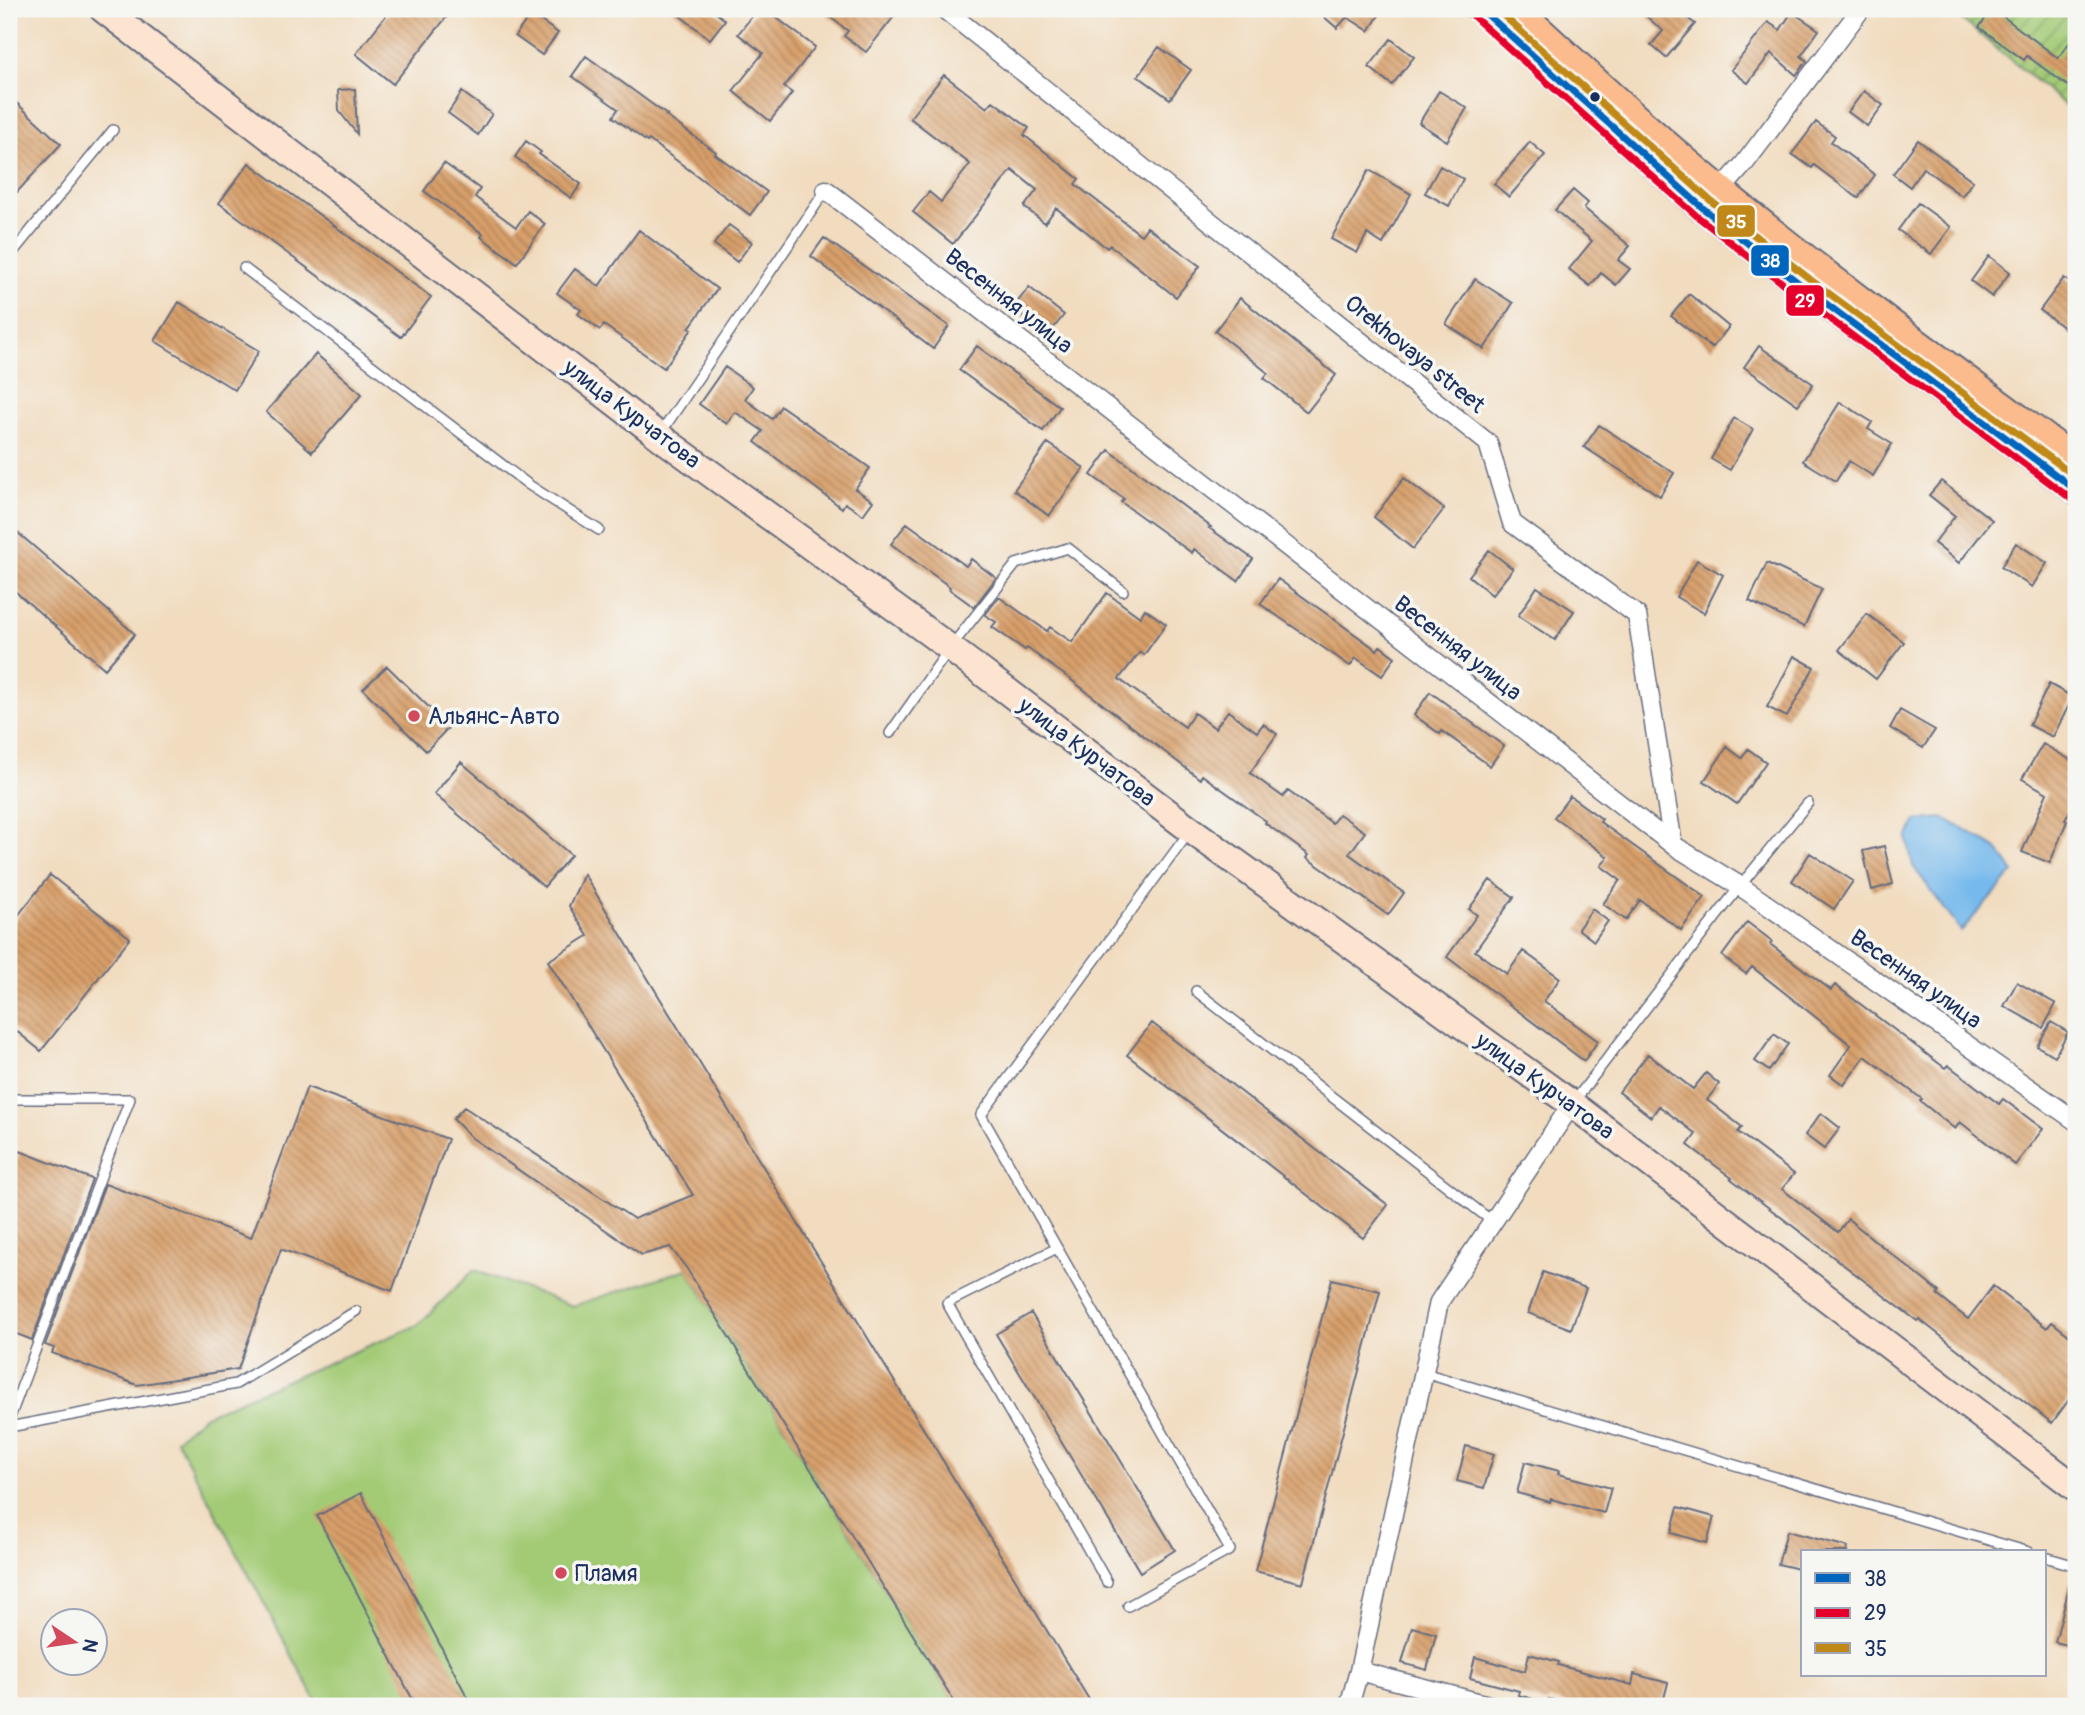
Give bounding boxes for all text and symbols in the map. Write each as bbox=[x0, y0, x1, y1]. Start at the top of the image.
unlabelled marker bbox=[1588, 90, 1602, 104]
line badge: 35 bbox=[1716, 204, 1756, 238]
text: 35 bbox=[1726, 210, 1746, 234]
street label: Весенняя улица bbox=[939, 242, 1079, 360]
line badge: 38 bbox=[1750, 244, 1790, 277]
text: 38 bbox=[1760, 249, 1781, 273]
line badge: 29 bbox=[1785, 284, 1825, 317]
street label: Orekhovaya street bbox=[1339, 289, 1492, 420]
text: 29 bbox=[1795, 289, 1815, 313]
street label: улица Курчатова bbox=[557, 352, 706, 475]
street label: Весенняя улица bbox=[1388, 589, 1528, 707]
street label: улица Курчатова bbox=[1012, 690, 1161, 813]
place label: Альянс-Авто bbox=[428, 702, 560, 731]
marker: Альянс-Авто bbox=[406, 708, 422, 724]
street label: Весенняя улица bbox=[1845, 923, 1987, 1035]
street label: улица Курчатова bbox=[1469, 1025, 1620, 1146]
legend bbox=[1801, 1550, 2046, 1676]
place label: Пламя bbox=[575, 1559, 638, 1588]
marker: Пламя bbox=[553, 1565, 569, 1581]
text: 38 bbox=[1864, 1566, 1886, 1593]
text: 29 bbox=[1864, 1600, 1887, 1627]
north arrow bbox=[38, 1606, 108, 1676]
text: 35 bbox=[1864, 1636, 1887, 1663]
text: N bbox=[76, 1637, 103, 1655]

